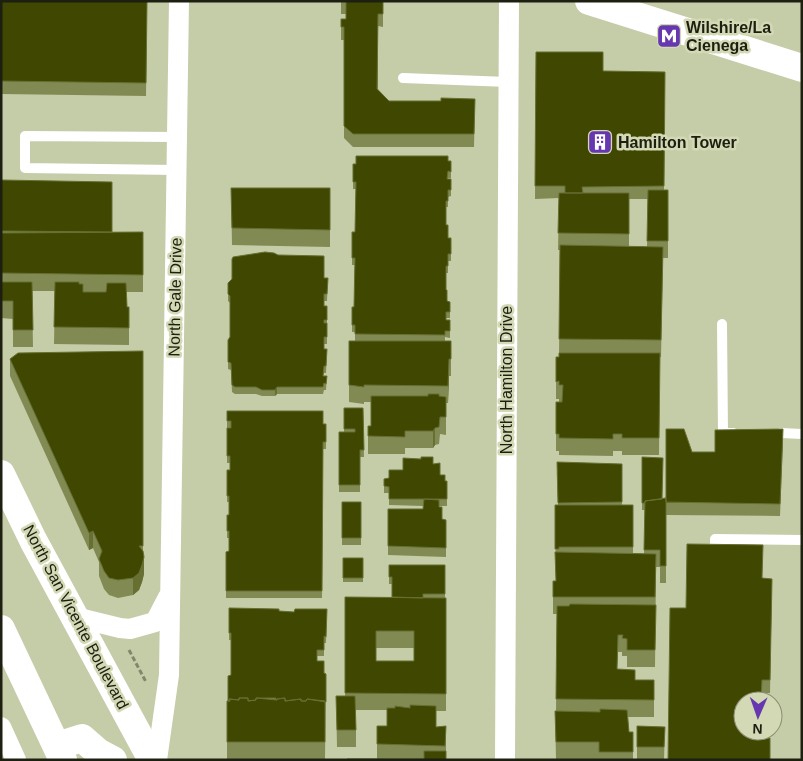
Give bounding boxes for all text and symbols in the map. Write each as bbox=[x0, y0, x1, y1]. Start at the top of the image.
place label: Wilshire/La Cienega bbox=[686, 19, 771, 54]
metro station icon: Wilshire/La Cienega bbox=[656, 23, 682, 49]
building icon: Hamilton Tower bbox=[587, 129, 613, 155]
place label: Hamilton Tower bbox=[618, 134, 737, 151]
street label: North Gale Drive bbox=[165, 237, 185, 357]
street label: North Hamilton Drive bbox=[498, 306, 515, 454]
street label: North San Vicente Boulevard bbox=[20, 522, 132, 712]
north arrow bbox=[733, 691, 783, 741]
text: N bbox=[752, 721, 763, 737]

